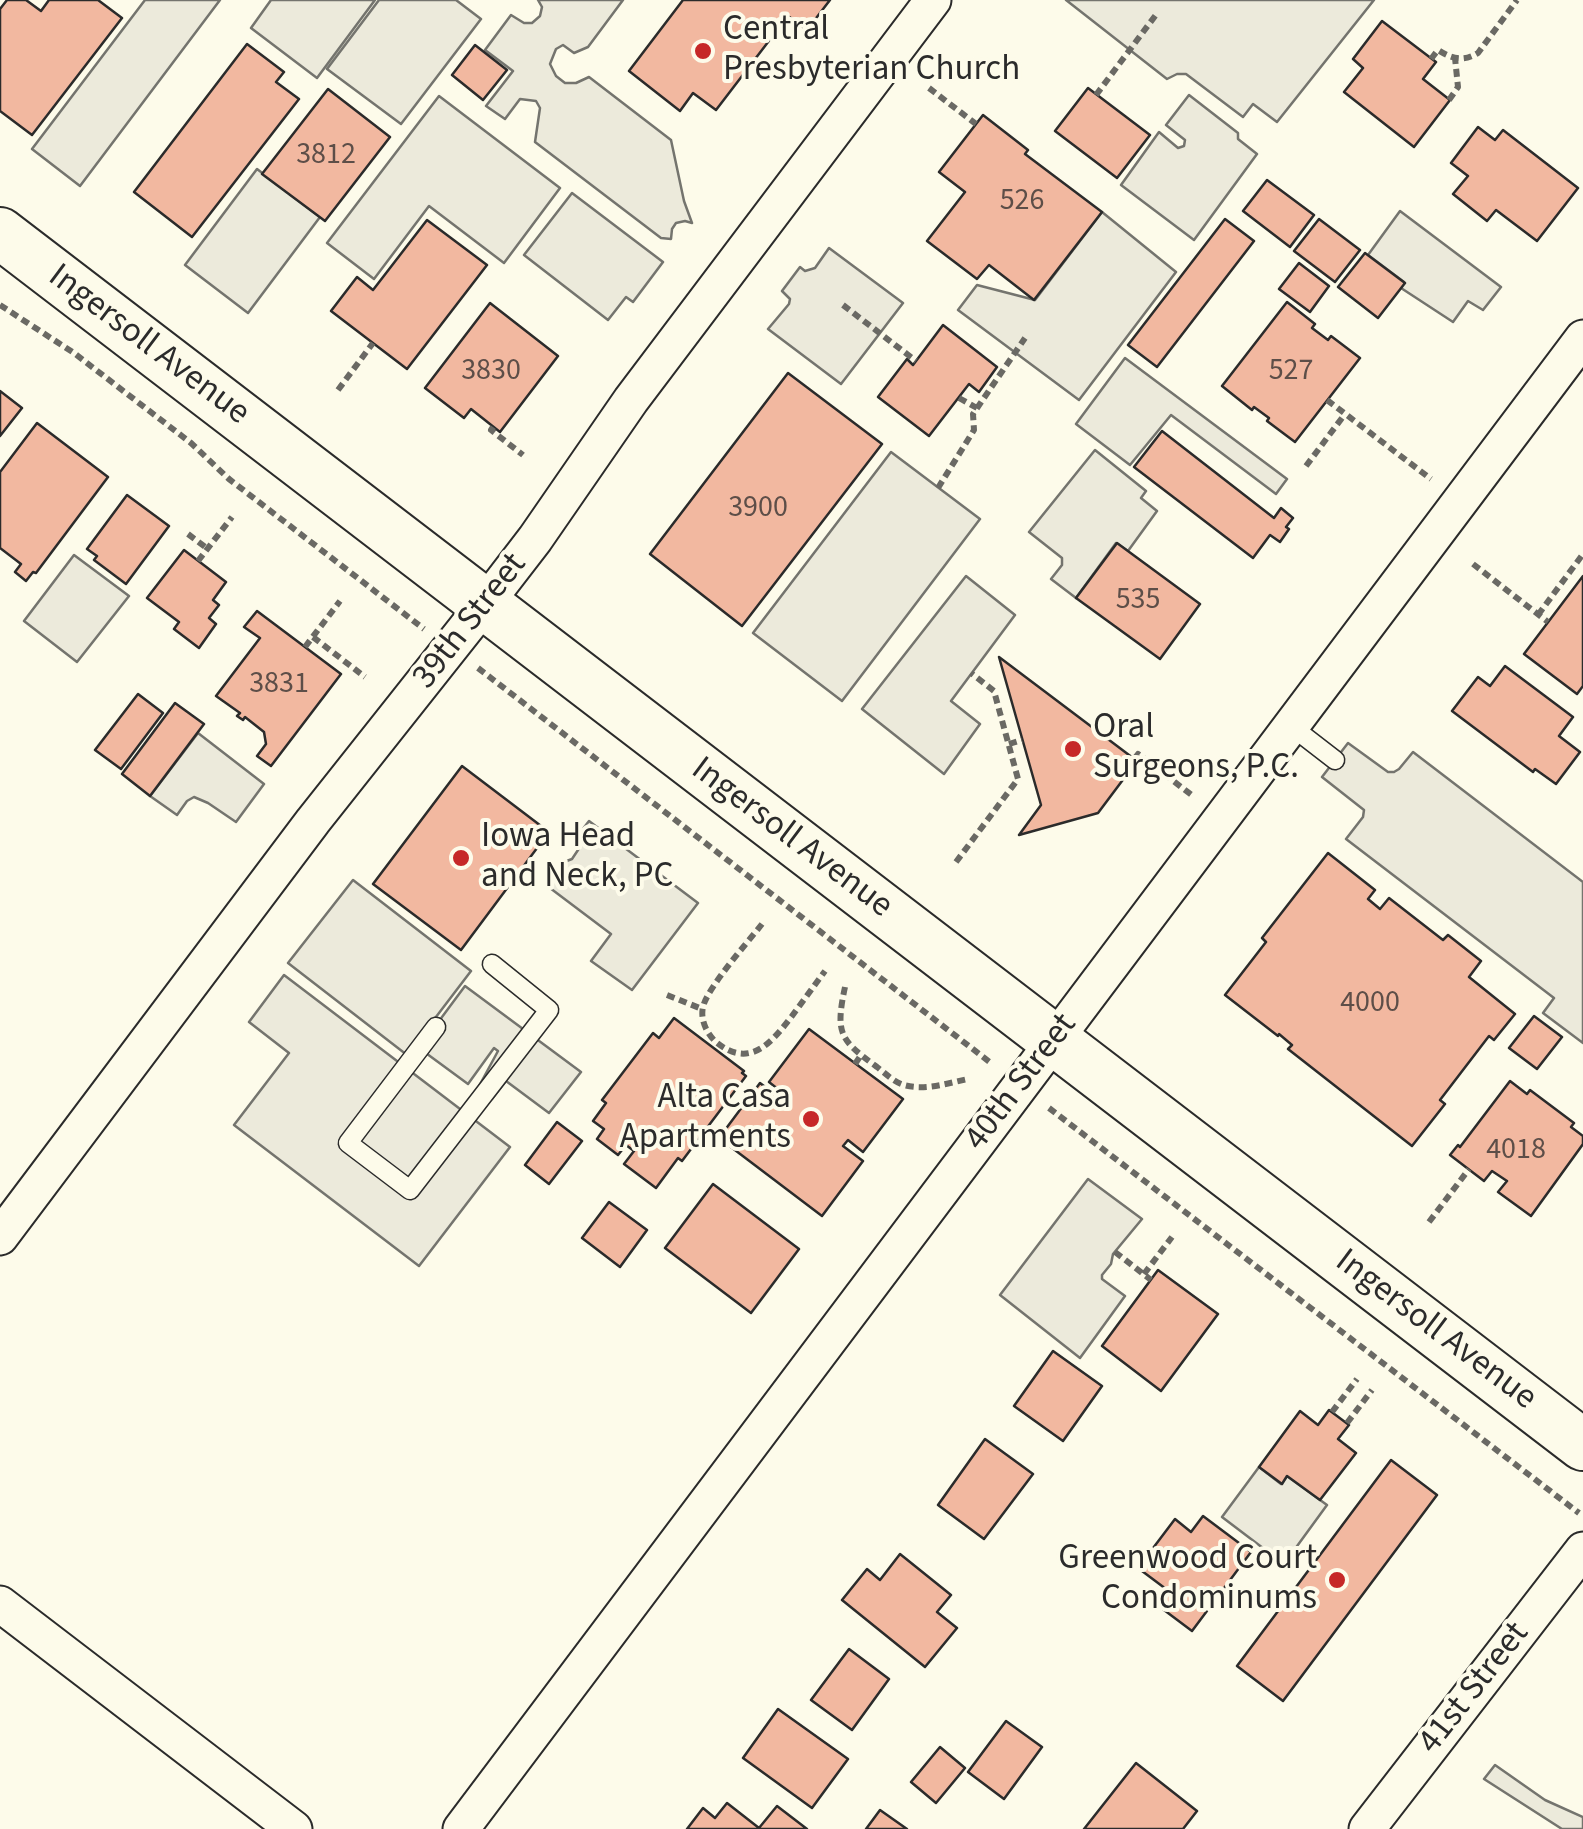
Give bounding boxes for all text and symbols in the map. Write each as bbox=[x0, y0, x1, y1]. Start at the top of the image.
place label: Central Presbyterian Church bbox=[723, 10, 1020, 92]
marker: Central Presbyterian Church bbox=[692, 40, 714, 62]
house number: 3812 bbox=[296, 138, 356, 174]
house number: 526 bbox=[1000, 184, 1044, 220]
street label: Ingersoll Avenue bbox=[39, 257, 257, 435]
house number: 3830 bbox=[461, 354, 521, 390]
house number: 527 bbox=[1269, 354, 1313, 390]
house number: 3900 bbox=[728, 491, 788, 527]
street label: 39th Street bbox=[405, 546, 537, 698]
house number: 535 bbox=[1116, 583, 1160, 619]
house number: 3831 bbox=[249, 667, 309, 703]
place label: Oral Surgeons, P.C. bbox=[1093, 708, 1299, 790]
marker: Oral Surgeons, P.C. bbox=[1062, 738, 1084, 760]
street label: Ingersoll Avenue bbox=[682, 750, 900, 928]
place label: Iowa Head and Neck, PC bbox=[481, 817, 673, 899]
marker: Iowa Head and Neck, PC bbox=[450, 847, 472, 869]
house number: 4000 bbox=[1340, 986, 1400, 1022]
street label: 40th Street bbox=[957, 1006, 1087, 1160]
place label: Alta Casa Apartments bbox=[620, 1078, 791, 1160]
marker: Alta Casa Apartments bbox=[800, 1108, 822, 1130]
house number: 4018 bbox=[1486, 1133, 1546, 1169]
street label: Ingersoll Avenue bbox=[1326, 1242, 1544, 1420]
place label: Greenwood Court Condominums bbox=[1058, 1539, 1317, 1621]
marker: Greenwood Court Condominums bbox=[1326, 1569, 1348, 1591]
street label: 41st Street bbox=[1411, 1615, 1539, 1763]

